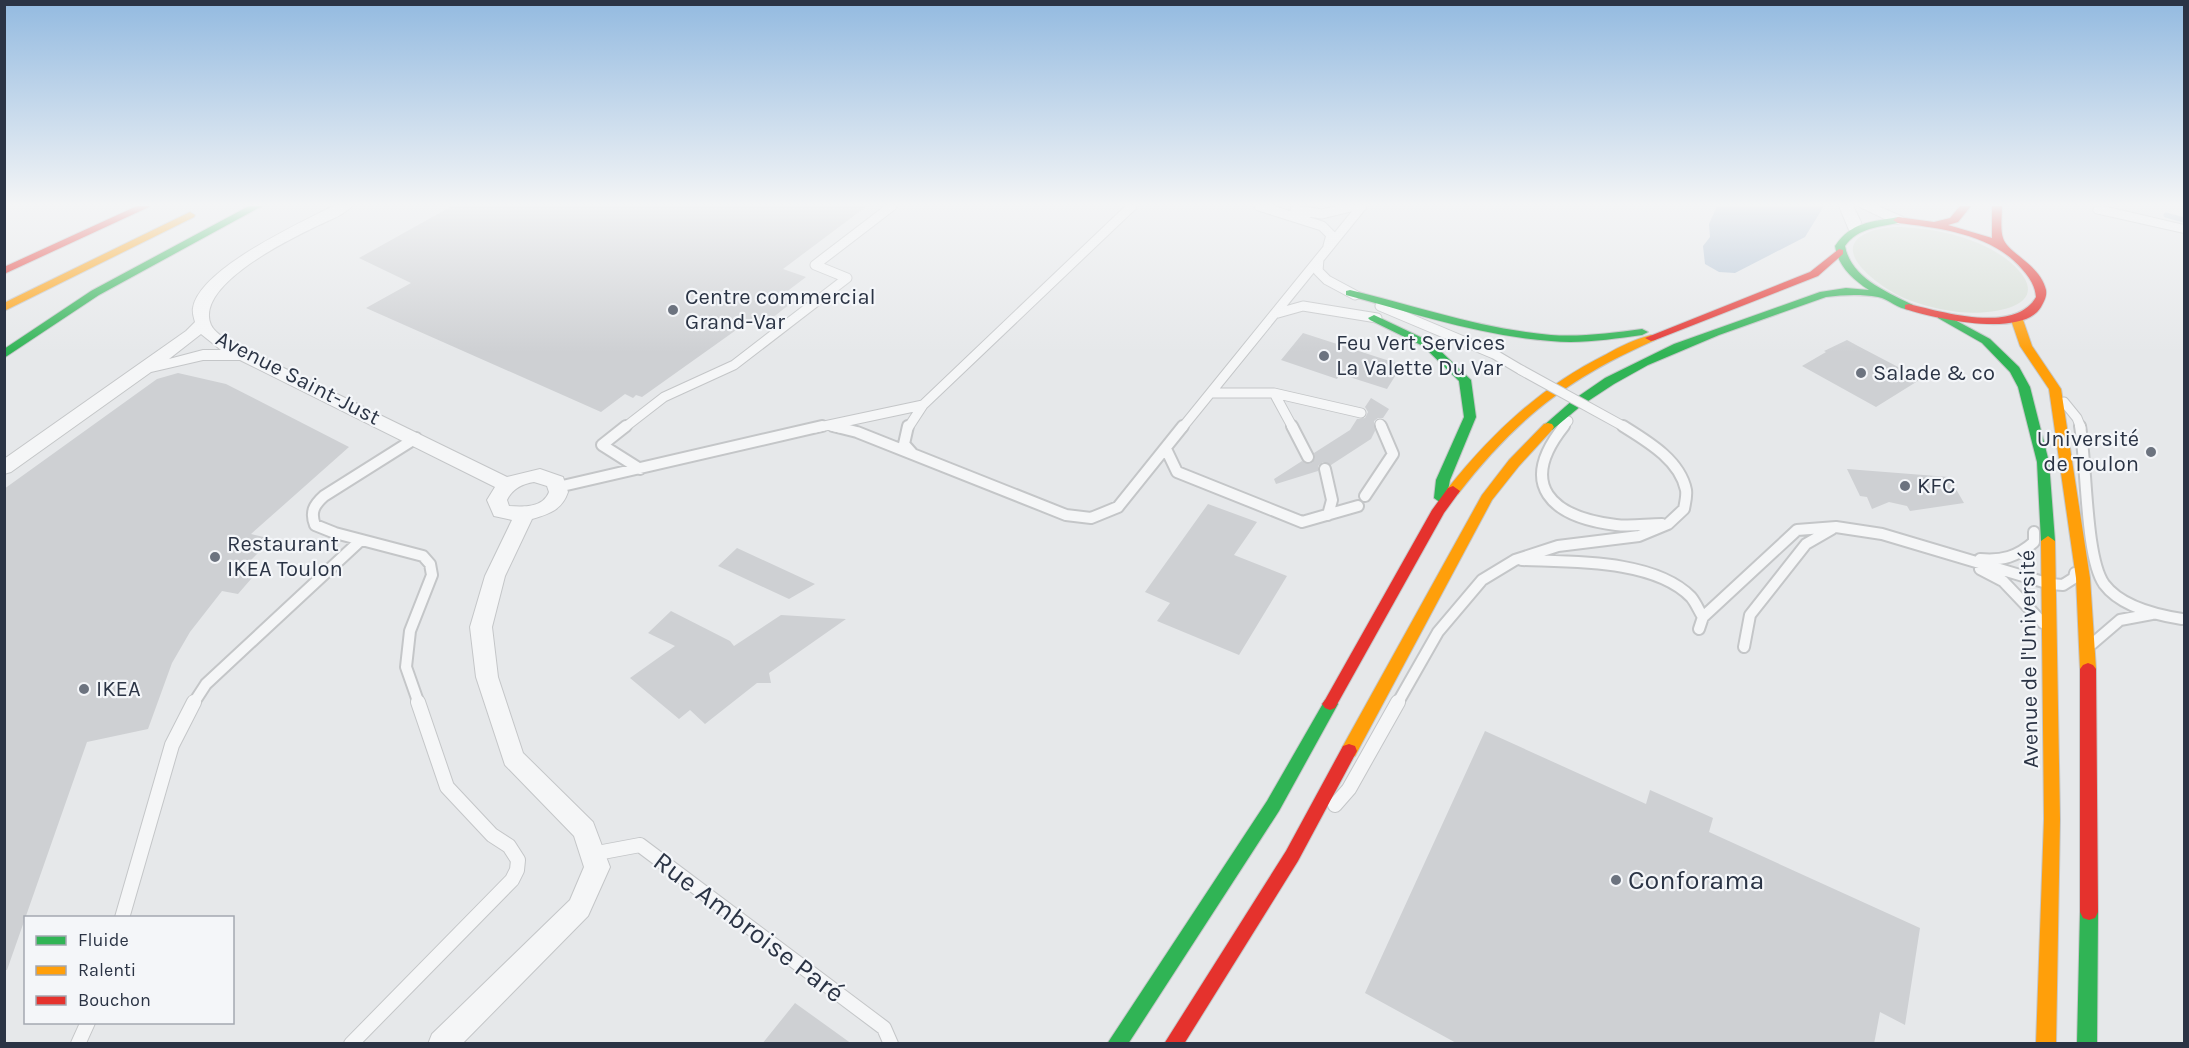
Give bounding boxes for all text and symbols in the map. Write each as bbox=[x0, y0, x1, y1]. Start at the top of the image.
place label: Centre commercial Grand-Var bbox=[685, 284, 876, 335]
marker: Centre commercial Grand-Var bbox=[666, 303, 680, 317]
street label: Avenue Saint-Just bbox=[212, 325, 384, 431]
place label: Feu Vert Services La Valette Du Var bbox=[1336, 330, 1506, 381]
marker: Feu Vert Services La Valette Du Var bbox=[1317, 349, 1331, 363]
place label: Salade & co bbox=[1873, 360, 1995, 386]
marker: Salade & co bbox=[1854, 366, 1868, 380]
place label: Université de Toulon bbox=[2037, 426, 2139, 477]
marker: Université de Toulon bbox=[2144, 445, 2158, 459]
place label: KFC bbox=[1917, 473, 1955, 499]
marker: KFC bbox=[1898, 479, 1912, 493]
place label: Restaurant IKEA Toulon bbox=[227, 531, 343, 582]
marker: Restaurant IKEA Toulon bbox=[208, 550, 222, 564]
street label: Avenue de l'Université bbox=[2014, 550, 2044, 768]
place label: IKEA bbox=[96, 676, 141, 702]
marker: IKEA bbox=[77, 682, 91, 696]
street label: Rue Ambroise Paré bbox=[647, 845, 851, 1009]
place label: Conforama bbox=[1628, 864, 1764, 896]
marker: Conforama bbox=[1609, 873, 1623, 887]
legend bbox=[24, 916, 234, 1024]
text: Fluide bbox=[78, 929, 129, 951]
text: Ralenti bbox=[78, 959, 136, 981]
text: Bouchon bbox=[78, 989, 151, 1011]

